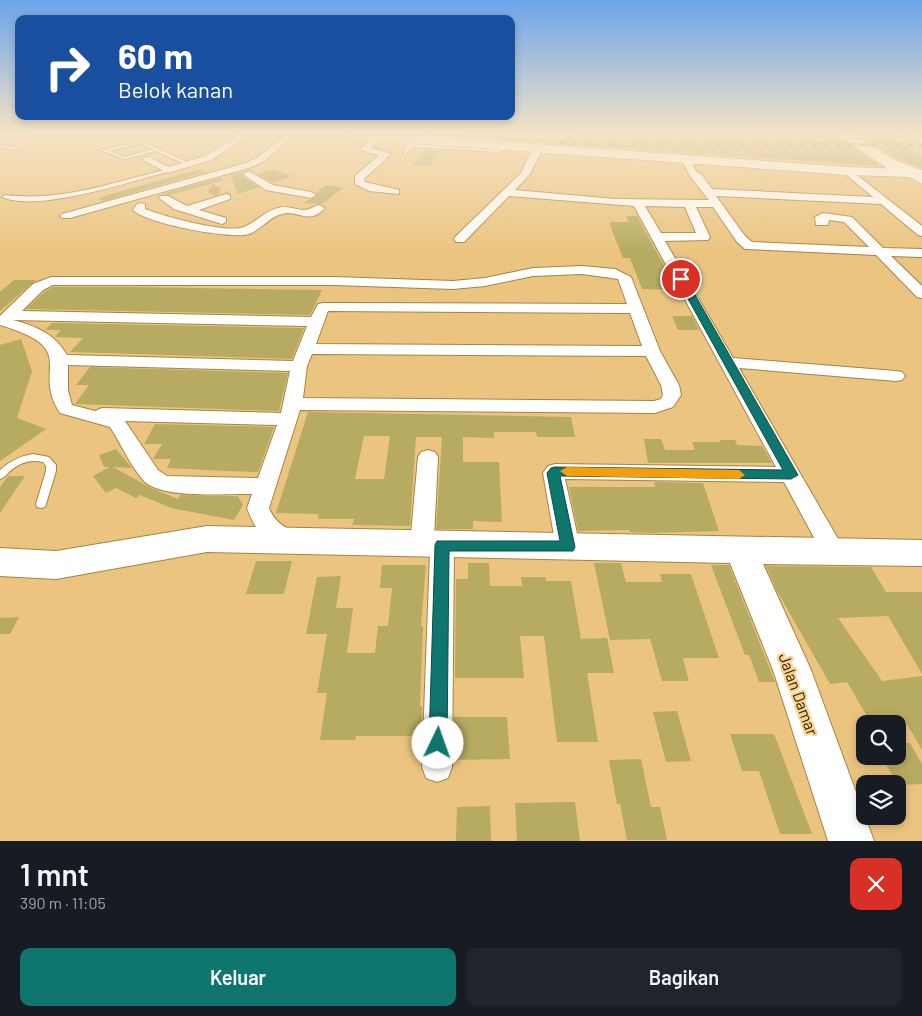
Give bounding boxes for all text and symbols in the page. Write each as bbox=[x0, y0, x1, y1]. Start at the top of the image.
text: 60 m bbox=[118, 34, 193, 76]
icon: right bbox=[35, 35, 100, 100]
text: Belok kanan bbox=[118, 76, 233, 102]
pin bbox=[660, 258, 702, 300]
icon: arrive bbox=[667, 265, 695, 293]
street label: Jalan Damar bbox=[775, 650, 823, 738]
map controls bbox=[856, 715, 906, 825]
button: search bbox=[856, 715, 906, 765]
position arrow bbox=[411, 716, 463, 768]
button: layers bbox=[856, 775, 906, 825]
text: 1 mnt bbox=[20, 856, 89, 892]
button: close bbox=[850, 858, 902, 910]
text: 390 m · 11:05 bbox=[20, 893, 106, 912]
button: Keluar bbox=[20, 948, 456, 1006]
button: Bagikan bbox=[466, 948, 902, 1006]

